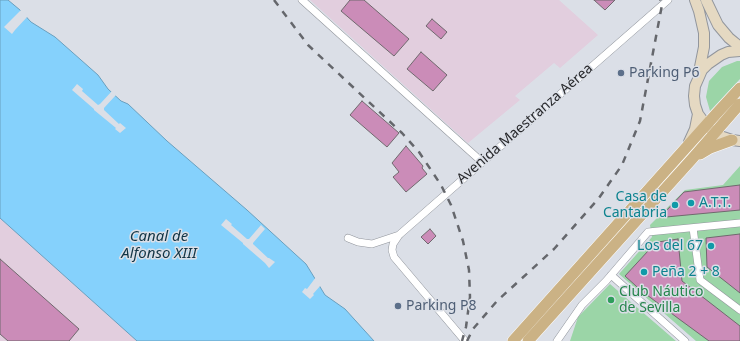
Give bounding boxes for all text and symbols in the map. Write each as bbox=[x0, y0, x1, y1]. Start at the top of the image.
street label: Avenida Maestranza Aérea bbox=[454, 60, 596, 188]
place label: Parking P6 bbox=[629, 65, 700, 81]
marker: Parking P6 bbox=[616, 68, 626, 78]
place label: Casa de Cantabria bbox=[603, 189, 667, 222]
place label: A.T.T. bbox=[699, 195, 731, 211]
marker: A.T.T. bbox=[686, 198, 696, 208]
marker: Casa de Cantabria bbox=[670, 200, 680, 210]
water label: Canal de Alfonso XIII bbox=[121, 228, 197, 263]
place label: Los del 67 bbox=[637, 238, 703, 254]
marker: Los del 67 bbox=[706, 241, 716, 251]
place label: Peña 2 + 8 bbox=[652, 264, 720, 280]
marker: Peña 2 + 8 bbox=[639, 267, 649, 277]
place label: Club Náutico de Sevilla bbox=[619, 284, 703, 316]
marker: Club Náutico de Sevilla bbox=[606, 295, 616, 305]
place label: Parking P8 bbox=[406, 298, 477, 314]
marker: Parking P8 bbox=[393, 301, 403, 311]

